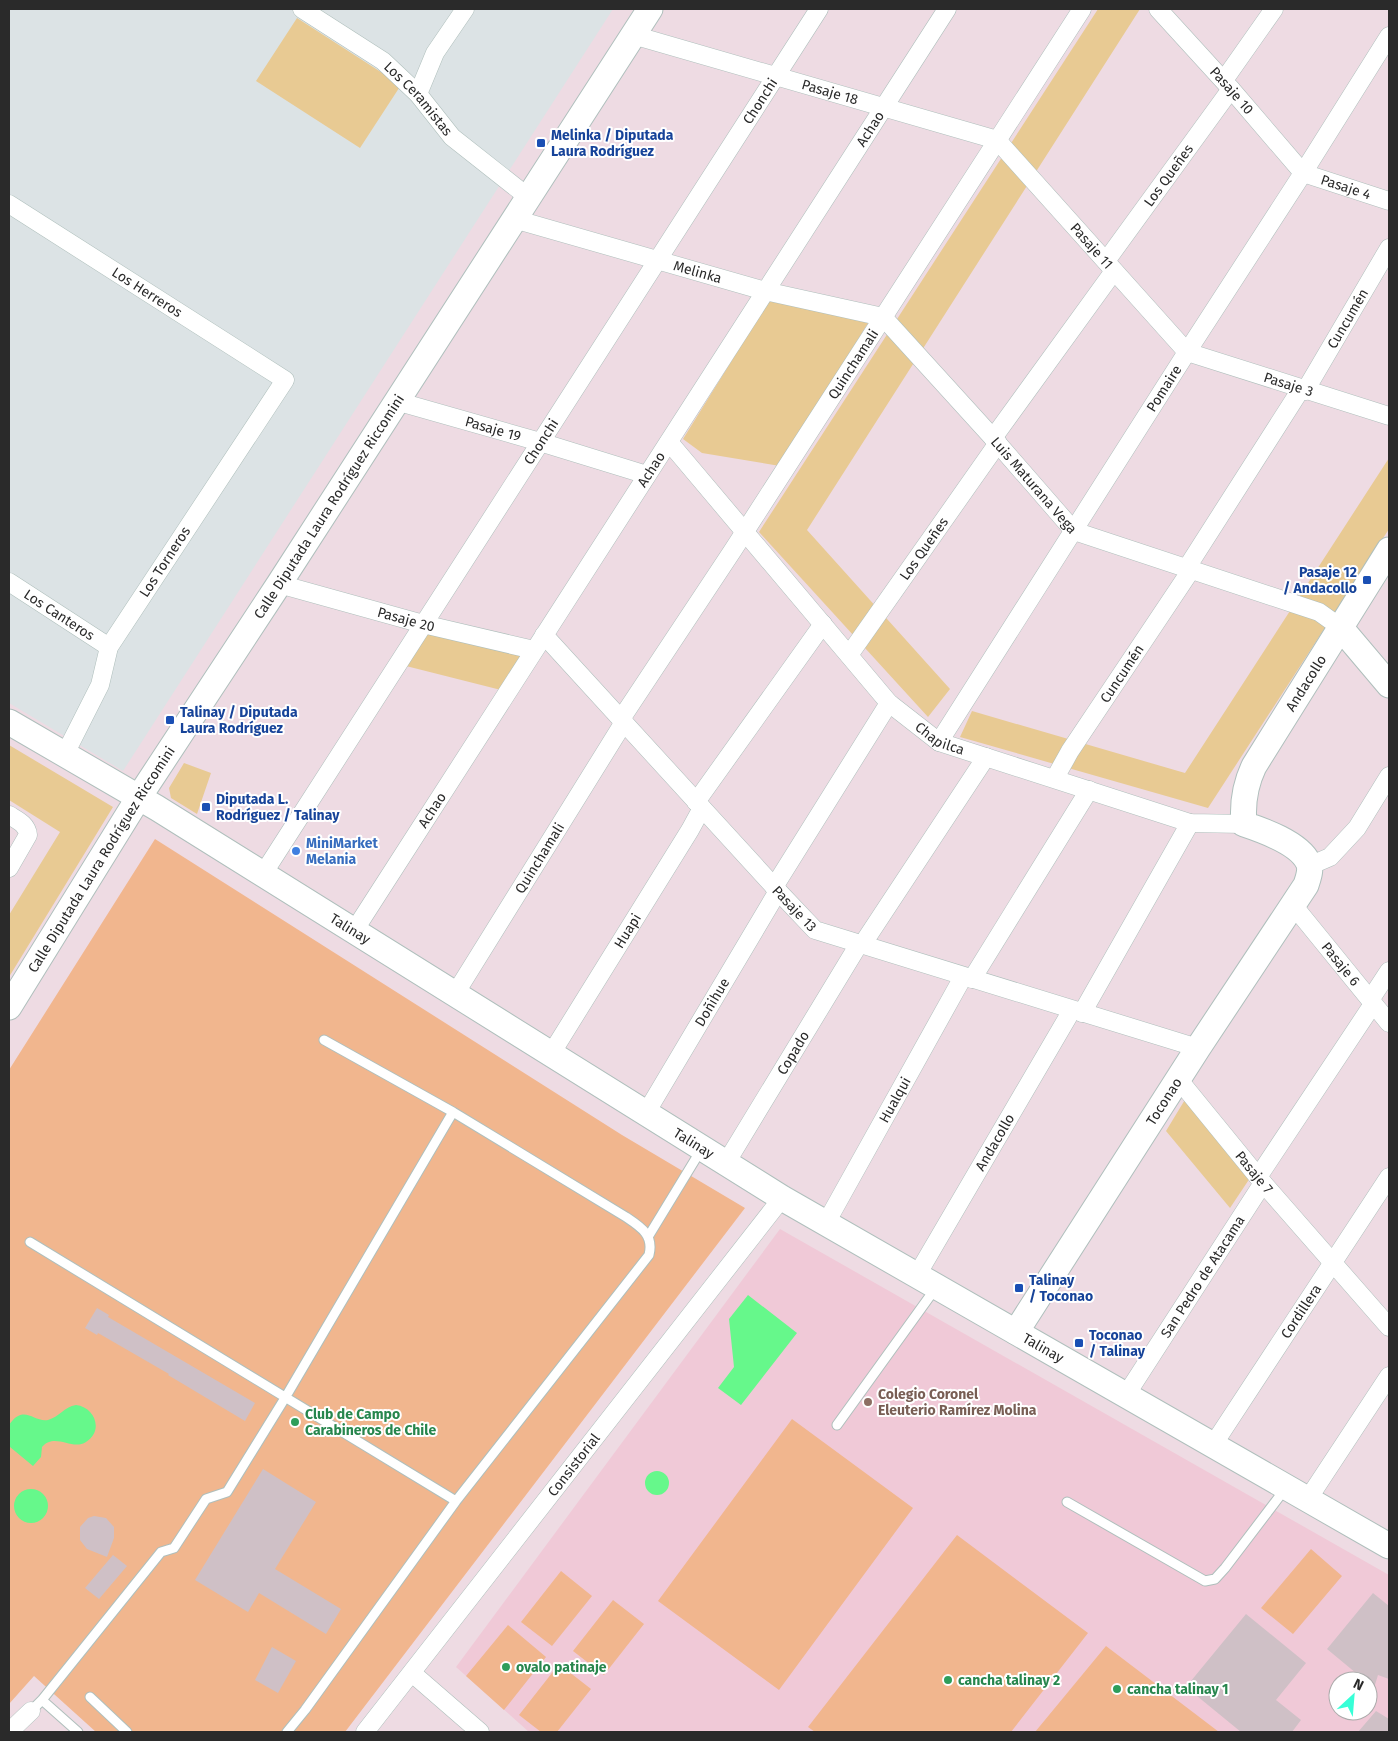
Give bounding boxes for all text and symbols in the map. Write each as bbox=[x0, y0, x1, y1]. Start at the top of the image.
street label: Los Ceramistas bbox=[381, 58, 456, 139]
street label: Pasaje 10 bbox=[1206, 63, 1258, 118]
street label: Chonchi bbox=[739, 75, 781, 127]
street label: Pasaje 18 bbox=[800, 76, 860, 108]
street label: Achao bbox=[852, 108, 888, 150]
place label: Melinka / Diputada Laura Rodríguez bbox=[551, 127, 674, 160]
marker: Melinka / Diputada Laura Rodríguez bbox=[535, 137, 547, 149]
street label: Los Queñes bbox=[1140, 140, 1197, 210]
street label: Pasaje 4 bbox=[1319, 171, 1373, 203]
street label: Pasaje 11 bbox=[1067, 219, 1117, 272]
street label: Melinka bbox=[671, 257, 724, 287]
street label: Los Herreros bbox=[109, 264, 186, 321]
street label: Cuncumén bbox=[1323, 286, 1372, 352]
street label: Quinchamali bbox=[824, 326, 882, 402]
street label: Pomaire bbox=[1143, 362, 1185, 415]
street label: Pasaje 3 bbox=[1262, 368, 1315, 400]
street label: Calle Diputada Laura Rodríguez Riccomini bbox=[250, 391, 408, 622]
street label: Pasaje 19 bbox=[463, 413, 523, 445]
street label: Chonchi bbox=[520, 415, 562, 468]
street label: Luis Maturana Vega bbox=[987, 433, 1081, 537]
street label: Achao bbox=[633, 448, 669, 490]
street label: Los Queñes bbox=[896, 514, 952, 583]
street label: Los Torneros bbox=[136, 523, 194, 600]
place label: Pasaje 12 / Andacollo bbox=[1283, 564, 1357, 597]
marker: Pasaje 12 / Andacollo bbox=[1361, 574, 1373, 586]
street label: Los Canteros bbox=[21, 586, 98, 644]
street label: Pasaje 20 bbox=[376, 603, 437, 635]
street label: Cuncumén bbox=[1096, 641, 1147, 706]
street label: Andacollo bbox=[1282, 652, 1330, 714]
place label: Talinay / Diputada Laura Rodríguez bbox=[180, 704, 298, 737]
marker: Talinay / Diputada Laura Rodríguez bbox=[164, 714, 176, 726]
street label: Chapilca bbox=[912, 718, 967, 758]
street label: Calle Diputada Laura Rodríguez Riccomini bbox=[24, 743, 178, 976]
street label: Achao bbox=[414, 789, 450, 831]
place label: Diputada L. Rodríguez / Talinay bbox=[216, 791, 340, 824]
marker: Diputada L. Rodríguez / Talinay bbox=[200, 801, 212, 813]
street label: Quinchamali bbox=[511, 820, 568, 897]
place label: MiniMarket Melania bbox=[306, 835, 379, 868]
marker: MiniMarket Melania bbox=[290, 845, 302, 857]
street label: Pasaje 13 bbox=[769, 882, 820, 935]
street label: Talinay bbox=[327, 910, 374, 948]
street label: Huapi bbox=[610, 910, 645, 951]
street label: Pasaje 6 bbox=[1318, 939, 1364, 989]
street label: Doñihue bbox=[691, 975, 733, 1029]
street label: Copado bbox=[773, 1028, 813, 1078]
street label: Hualqui bbox=[875, 1074, 914, 1126]
street label: Toconao bbox=[1142, 1074, 1185, 1128]
street label: Andacollo bbox=[971, 1110, 1018, 1174]
street label: Talinay bbox=[670, 1124, 717, 1162]
street label: Pasaje 7 bbox=[1232, 1147, 1277, 1197]
street label: San Pedro de Atacama bbox=[1157, 1212, 1248, 1341]
place label: Talinay / Toconao bbox=[1029, 1272, 1093, 1305]
street label: Cordillera bbox=[1277, 1281, 1325, 1342]
marker: Talinay / Toconao bbox=[1013, 1282, 1025, 1294]
place label: Toconao / Talinay bbox=[1089, 1327, 1146, 1360]
street label: Talinay bbox=[1020, 1329, 1067, 1366]
marker: Toconao / Talinay bbox=[1073, 1337, 1085, 1349]
place label: Colegio Coronel Eleuterio Ramírez Molina bbox=[878, 1386, 1037, 1419]
marker: Colegio Coronel Eleuterio Ramírez Molina bbox=[862, 1396, 874, 1408]
place label: Club de Campo Carabineros de Chile bbox=[305, 1406, 436, 1439]
marker: Club de Campo Carabineros de Chile bbox=[289, 1416, 301, 1428]
street label: Consistorial bbox=[544, 1430, 603, 1500]
place label: ovalo patinaje bbox=[516, 1659, 607, 1676]
marker: ovalo patinaje bbox=[500, 1661, 512, 1673]
north arrow bbox=[1328, 1671, 1378, 1721]
place label: cancha talinay 2 bbox=[958, 1672, 1060, 1689]
marker: cancha talinay 2 bbox=[942, 1674, 954, 1686]
text: N bbox=[1351, 1675, 1366, 1694]
place label: cancha talinay 1 bbox=[1127, 1681, 1229, 1698]
marker: cancha talinay 1 bbox=[1111, 1683, 1123, 1695]

